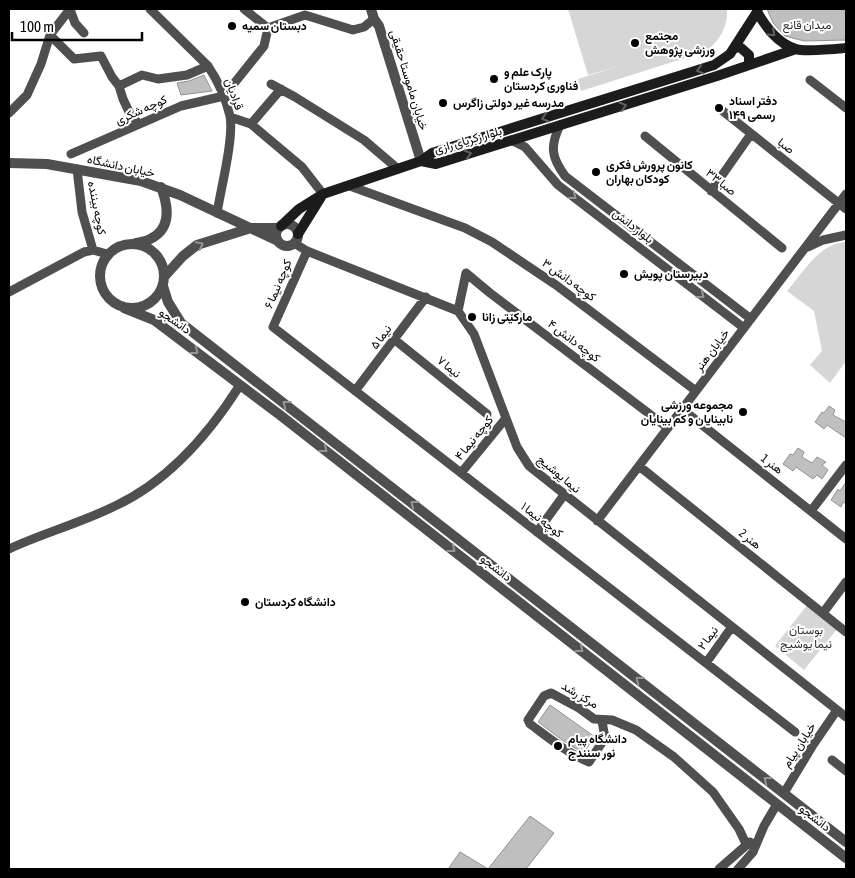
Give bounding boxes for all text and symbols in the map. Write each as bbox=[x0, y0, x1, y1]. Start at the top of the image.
scale bar bbox=[12, 10, 142, 42]
text: 100 m bbox=[20, 18, 54, 35]
park label: میدان قانع bbox=[783, 18, 831, 34]
place label: دبستان سمیه bbox=[242, 19, 307, 33]
marker: دبستان سمیه bbox=[226, 20, 238, 32]
one-way arrow bbox=[766, 27, 775, 36]
street label: خیابان ماموستا حقیقی bbox=[386, 28, 431, 132]
place label: مجتمع ورزشی پژوهش bbox=[645, 29, 716, 58]
marker: مجتمع ورزشی پژوهش bbox=[629, 37, 641, 49]
one-way arrow bbox=[697, 64, 705, 74]
place label: پارک علم و فناوری کردستان bbox=[504, 65, 579, 94]
marker: پارک علم و فناوری کردستان bbox=[488, 73, 500, 85]
street label: قرادیان bbox=[221, 76, 246, 112]
street label: کوچه شکری bbox=[113, 92, 169, 129]
place label: دفتر اسناد رسمی ۱۴۹ bbox=[729, 94, 777, 123]
place label: مدرسه غیر دولتی زاگرس bbox=[453, 96, 564, 111]
marker: مدرسه غیر دولتی زاگرس bbox=[437, 97, 449, 109]
one-way arrow bbox=[618, 101, 626, 111]
marker: دفتر اسناد رسمی ۱۴۹ bbox=[713, 102, 725, 114]
one-way arrow bbox=[541, 112, 550, 122]
street label: بلوار زکریای رازی bbox=[433, 124, 504, 157]
street label: صبا bbox=[775, 135, 797, 157]
one-way arrow bbox=[463, 150, 471, 160]
street label: خیابان دانشگاه bbox=[86, 152, 156, 180]
place label: کانون پرورش فکری کودکان بهاران bbox=[606, 158, 693, 187]
marker: کانون پرورش فکری کودکان بهاران bbox=[590, 166, 602, 178]
street label: ۳۳ صبا bbox=[703, 166, 739, 198]
street label: کوچه بیننده bbox=[84, 180, 109, 236]
one-way arrow bbox=[567, 190, 576, 198]
street label: بلوار دانش bbox=[609, 206, 656, 247]
one-way arrow bbox=[195, 241, 204, 251]
street label: کوچه دانش ۳ bbox=[539, 256, 599, 305]
street label: کوچه نیما ۶ bbox=[261, 257, 295, 311]
place label: دبیرستان پویش bbox=[634, 267, 708, 282]
marker: دبیرستان پویش bbox=[618, 268, 630, 280]
one-way arrow bbox=[696, 289, 705, 298]
street label: دانشجو bbox=[156, 305, 194, 338]
place label: مارکێتی زانا bbox=[482, 310, 533, 325]
marker: مارکێتی زانا bbox=[466, 311, 478, 323]
street label: کوچه دانش ۴ bbox=[544, 317, 603, 366]
street label: نیما ۵ bbox=[367, 322, 395, 352]
street label: خیابان هنر bbox=[691, 326, 733, 375]
one-way arrow bbox=[189, 345, 198, 353]
street label: نیما ۷ bbox=[434, 353, 464, 381]
place label: مجموعه ورزشی نابینایان و کم بینایان bbox=[641, 398, 733, 427]
one-way arrow bbox=[283, 402, 292, 410]
marker: مجموعه ورزشی نابینایان و کم بینایان bbox=[737, 406, 749, 418]
street label: کوچه نیما ۴ bbox=[452, 413, 497, 464]
one-way arrow bbox=[318, 444, 327, 452]
street label: هنر 1 bbox=[757, 451, 786, 478]
street label: نیما یوشیج bbox=[533, 452, 583, 498]
street label: کوچه نیما ۱ bbox=[518, 499, 566, 542]
one-way arrow bbox=[411, 502, 420, 510]
street label: هنر 2 bbox=[736, 526, 764, 553]
one-way arrow bbox=[446, 544, 455, 552]
street label: دانشجو bbox=[477, 552, 515, 585]
place label: دانشگاه کردستان bbox=[255, 595, 336, 610]
marker: دانشگاه کردستان bbox=[239, 596, 251, 608]
street label: نیما ۲ bbox=[695, 623, 721, 653]
park label: بوستان نیما یوشیج bbox=[780, 623, 832, 653]
one-way arrow bbox=[574, 644, 583, 652]
one-way arrow bbox=[636, 677, 645, 685]
street label: مرکز رشد bbox=[559, 679, 601, 712]
street label: خیابان پیام bbox=[779, 720, 820, 771]
place label: دانشگاه پیام نور سنندج bbox=[568, 732, 627, 761]
marker: دانشگاه پیام نور سنندج bbox=[552, 740, 564, 752]
one-way arrow bbox=[764, 777, 773, 785]
street label: دانشجو bbox=[796, 802, 834, 835]

